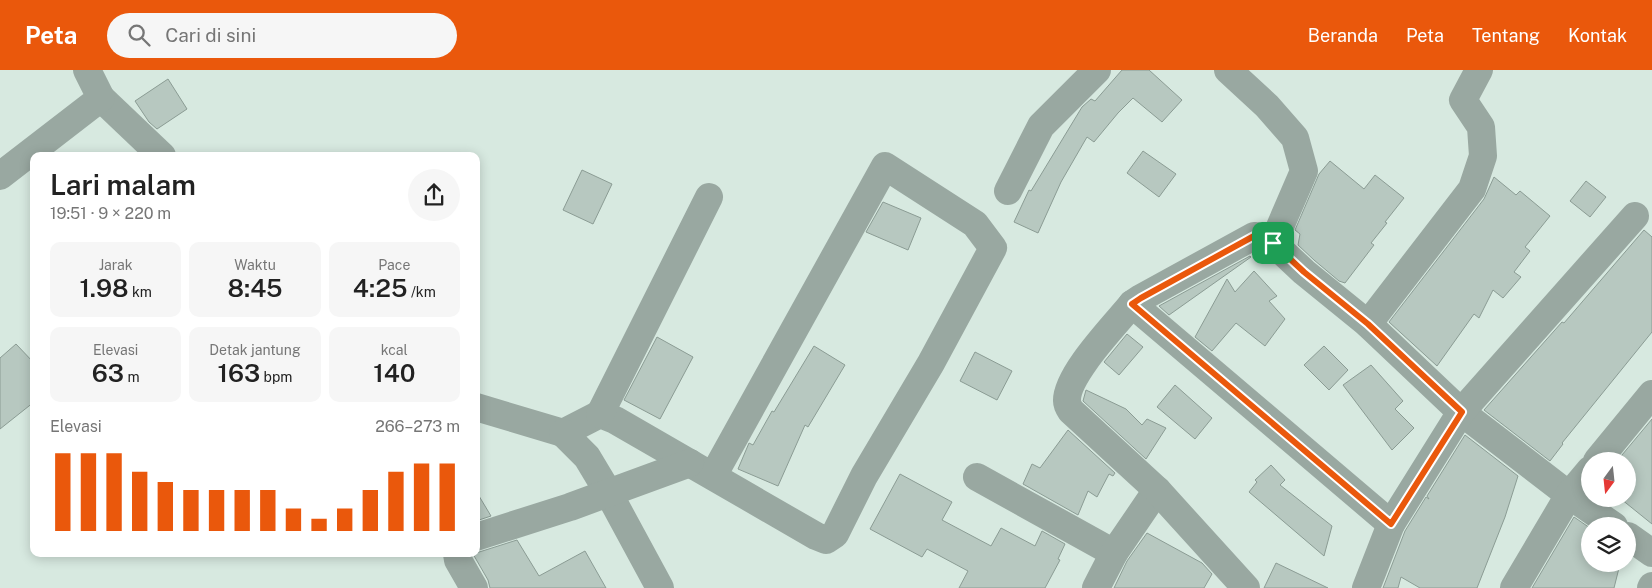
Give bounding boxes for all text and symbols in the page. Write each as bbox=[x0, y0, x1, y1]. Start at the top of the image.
search box bbox=[107, 13, 457, 58]
text: Peta bbox=[25, 21, 77, 49]
icon: search bbox=[125, 21, 153, 49]
text: Cari di sini bbox=[165, 24, 256, 46]
text: Beranda bbox=[1308, 25, 1378, 46]
text: Peta bbox=[1406, 25, 1444, 46]
text: Tentang bbox=[1472, 25, 1540, 46]
text: Kontak bbox=[1568, 25, 1627, 46]
text: Lari malam bbox=[50, 168, 196, 201]
button: share bbox=[408, 169, 460, 221]
text: 19:51 · 9 × 220 m bbox=[50, 204, 171, 223]
pin bbox=[1252, 222, 1294, 264]
icon: arrive bbox=[1259, 229, 1287, 257]
text: Jarak bbox=[99, 257, 133, 273]
text: Waktu bbox=[234, 257, 276, 273]
text: Pace bbox=[378, 257, 410, 273]
text: 1.98 bbox=[79, 273, 129, 303]
text: 8:45 bbox=[228, 273, 282, 303]
text: 4:25 bbox=[353, 273, 408, 303]
text: km bbox=[129, 284, 152, 300]
text: /km bbox=[408, 284, 436, 300]
text: Elevasi bbox=[93, 342, 138, 358]
text: Detak jantung bbox=[209, 342, 301, 358]
text: kcal bbox=[381, 342, 408, 358]
text: 63 bbox=[92, 358, 124, 388]
text: 163 bbox=[218, 358, 260, 388]
text: 140 bbox=[373, 358, 415, 388]
text: m bbox=[124, 369, 140, 385]
text: bpm bbox=[260, 369, 292, 385]
text: Elevasi bbox=[50, 417, 102, 436]
text: 266–273 m bbox=[375, 417, 460, 436]
north arrow bbox=[1581, 452, 1636, 508]
map controls bbox=[1581, 452, 1636, 572]
button: layers bbox=[1581, 517, 1636, 572]

